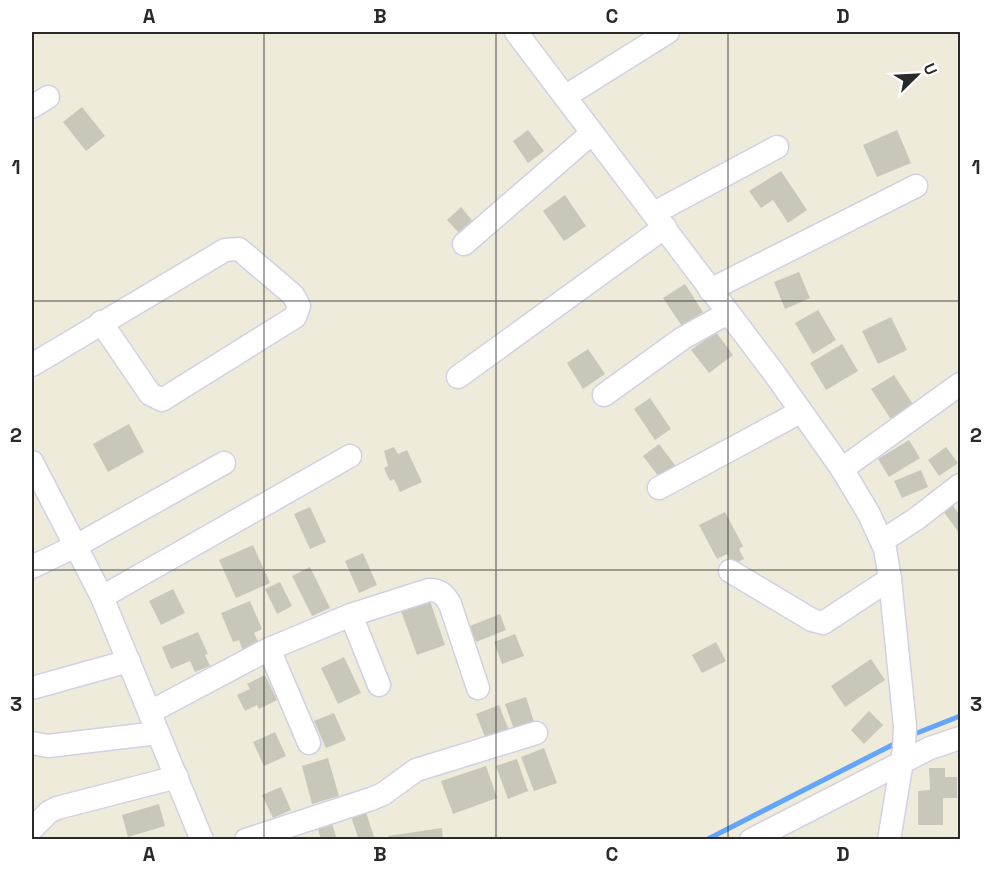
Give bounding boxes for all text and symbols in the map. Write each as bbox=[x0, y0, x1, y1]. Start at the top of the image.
text: A bbox=[143, 3, 156, 29]
text: B bbox=[373, 3, 387, 29]
text: C bbox=[606, 3, 619, 29]
text: D bbox=[836, 3, 850, 29]
north arrow bbox=[887, 45, 947, 105]
text: U bbox=[918, 60, 942, 78]
text: 1 bbox=[11, 154, 21, 180]
text: 1 bbox=[971, 154, 981, 180]
text: 2 bbox=[10, 422, 22, 448]
text: 2 bbox=[970, 422, 982, 448]
text: 3 bbox=[10, 691, 22, 717]
text: 3 bbox=[970, 691, 982, 717]
text: A bbox=[143, 841, 156, 867]
text: B bbox=[373, 841, 387, 867]
text: C bbox=[606, 841, 619, 867]
text: D bbox=[836, 841, 850, 867]

